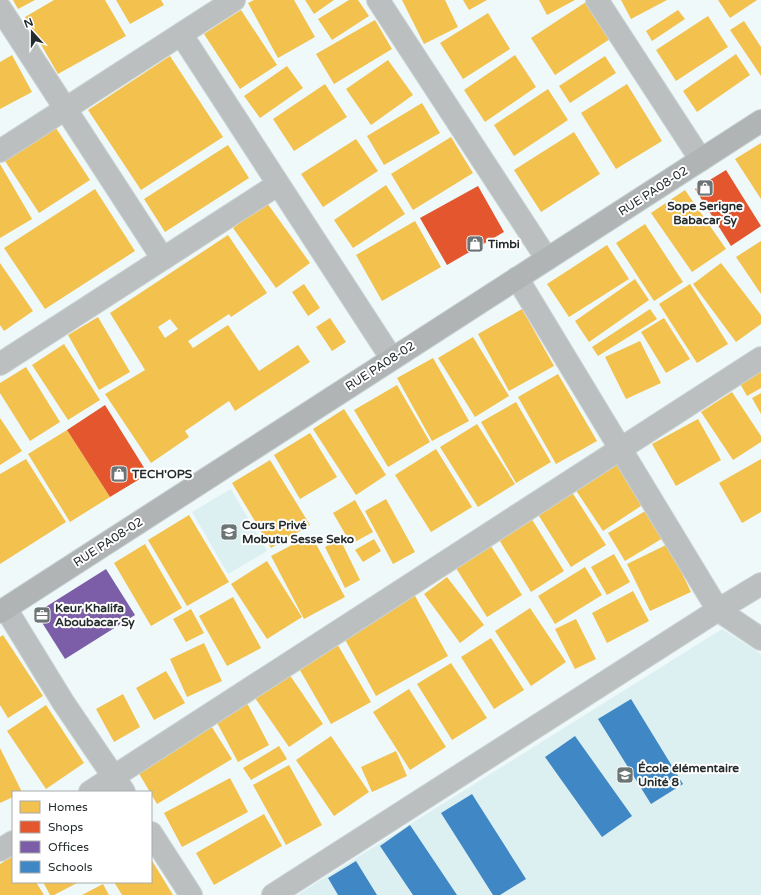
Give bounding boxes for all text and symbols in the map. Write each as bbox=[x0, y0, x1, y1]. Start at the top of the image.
north arrow bbox=[12, 12, 52, 52]
text: N bbox=[22, 15, 35, 31]
street label: RUE PA08-02 bbox=[616, 163, 690, 219]
shop icon: Sope Serigne Babacar Sy bbox=[695, 178, 715, 198]
place label: Sope Serigne Babacar Sy bbox=[667, 199, 743, 228]
shop icon: Timbi bbox=[465, 234, 485, 254]
place label: Timbi bbox=[487, 237, 520, 251]
street label: RUE PA08-02 bbox=[343, 338, 417, 394]
shop icon: TECH'OPS bbox=[109, 464, 129, 484]
place label: TECH'OPS bbox=[131, 467, 193, 481]
street label: RUE PA08-02 bbox=[71, 514, 145, 570]
place label: Cours Privé Mobutu Sesse Seko bbox=[242, 518, 354, 546]
school or university icon: Cours Privé Mobutu Sesse Seko bbox=[219, 522, 239, 542]
place label: Keur Khalifa Aboubacar Sy bbox=[55, 601, 135, 630]
office icon: Keur Khalifa Aboubacar Sy bbox=[32, 605, 52, 625]
place label: École élémentaire Unité 8 bbox=[638, 761, 739, 789]
school or university icon: École élémentaire Unité 8 bbox=[615, 765, 635, 785]
legend bbox=[12, 791, 152, 883]
text: Homes bbox=[48, 800, 88, 814]
text: Shops bbox=[48, 820, 83, 834]
text: Offices bbox=[48, 840, 89, 854]
text: Schools bbox=[48, 860, 93, 874]

